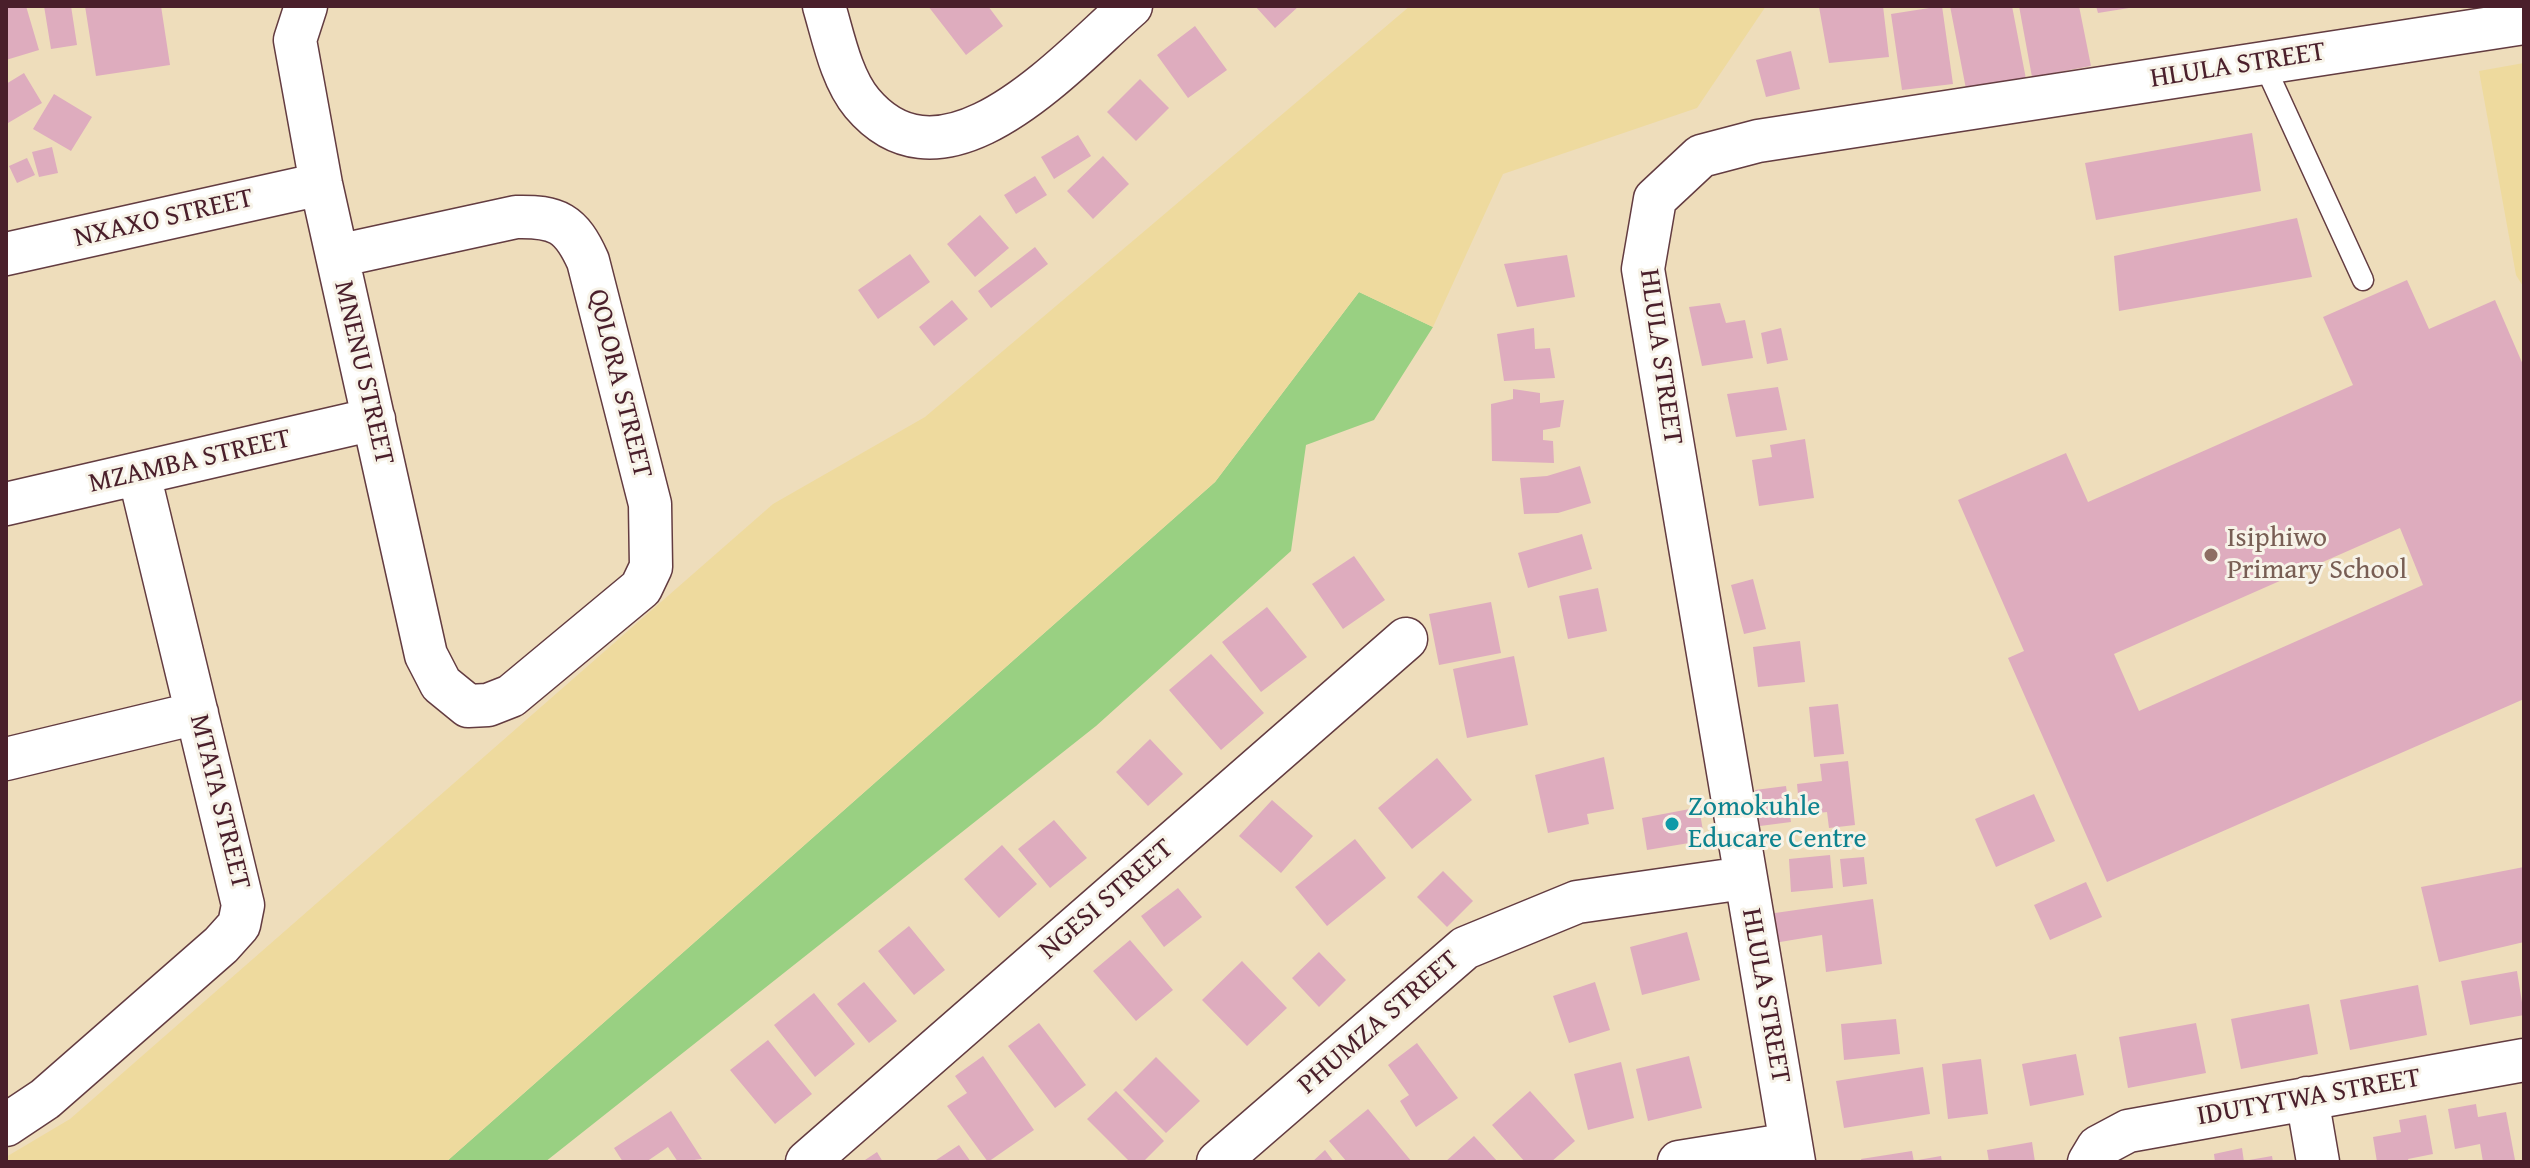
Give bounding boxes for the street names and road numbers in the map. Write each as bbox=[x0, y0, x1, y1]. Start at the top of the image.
street label: HLULA STREET bbox=[2148, 36, 2328, 96]
street label: NXAXO STREET bbox=[71, 182, 257, 256]
street label: HLULA STREET bbox=[1631, 267, 1689, 447]
street label: MNENU STREET bbox=[326, 278, 400, 468]
street label: QOLORA STREET bbox=[579, 286, 659, 482]
street label: MZAMBA STREET bbox=[86, 422, 294, 502]
street label: MTATA STREET bbox=[181, 711, 257, 893]
street label: NGESI STREET bbox=[1033, 833, 1181, 967]
street label: HLULA STREET bbox=[1733, 906, 1797, 1086]
street label: PHUMZA STREET bbox=[1292, 944, 1466, 1102]
street label: IDUTYTWA STREET bbox=[2195, 1062, 2423, 1134]

